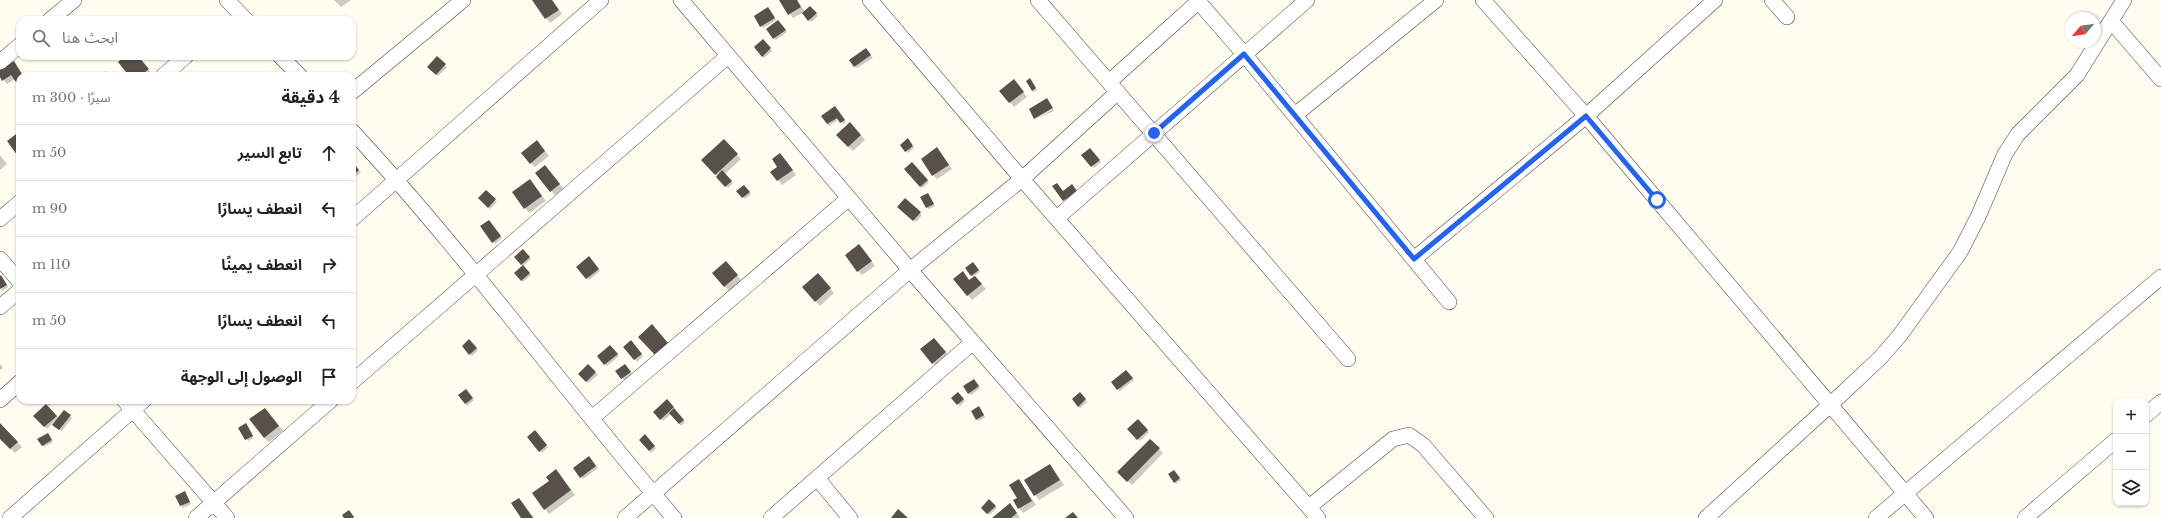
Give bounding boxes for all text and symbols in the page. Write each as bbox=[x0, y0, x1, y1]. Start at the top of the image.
north arrow bbox=[2065, 12, 2101, 48]
search box bbox=[16, 16, 356, 60]
icon: search bbox=[30, 27, 52, 49]
text: ابحث هنا bbox=[62, 28, 118, 47]
text: 4 دقيقة bbox=[281, 87, 340, 108]
text: سيرًا · 300 m bbox=[32, 89, 110, 106]
route end bbox=[1145, 124, 1163, 142]
icon: ahead bbox=[318, 142, 340, 164]
text: تابع السير bbox=[238, 143, 302, 162]
text: 50 m bbox=[32, 144, 66, 161]
route start bbox=[1648, 191, 1666, 209]
icon: left bbox=[318, 198, 340, 220]
text: انعطف يسارًا bbox=[217, 199, 302, 218]
text: 90 m bbox=[32, 200, 67, 217]
icon: right bbox=[318, 254, 340, 276]
text: انعطف يمينًا bbox=[221, 255, 302, 274]
text: 110 m bbox=[32, 256, 71, 273]
icon: left bbox=[318, 310, 340, 332]
text: انعطف يسارًا bbox=[217, 311, 302, 330]
text: 50 m bbox=[32, 312, 66, 329]
icon: arrive bbox=[318, 366, 340, 388]
text: الوصول إلى الوجهة bbox=[181, 367, 302, 386]
map controls bbox=[2113, 398, 2149, 506]
button: + bbox=[2113, 398, 2149, 434]
button: − bbox=[2113, 434, 2149, 470]
button: layers bbox=[2113, 470, 2149, 506]

